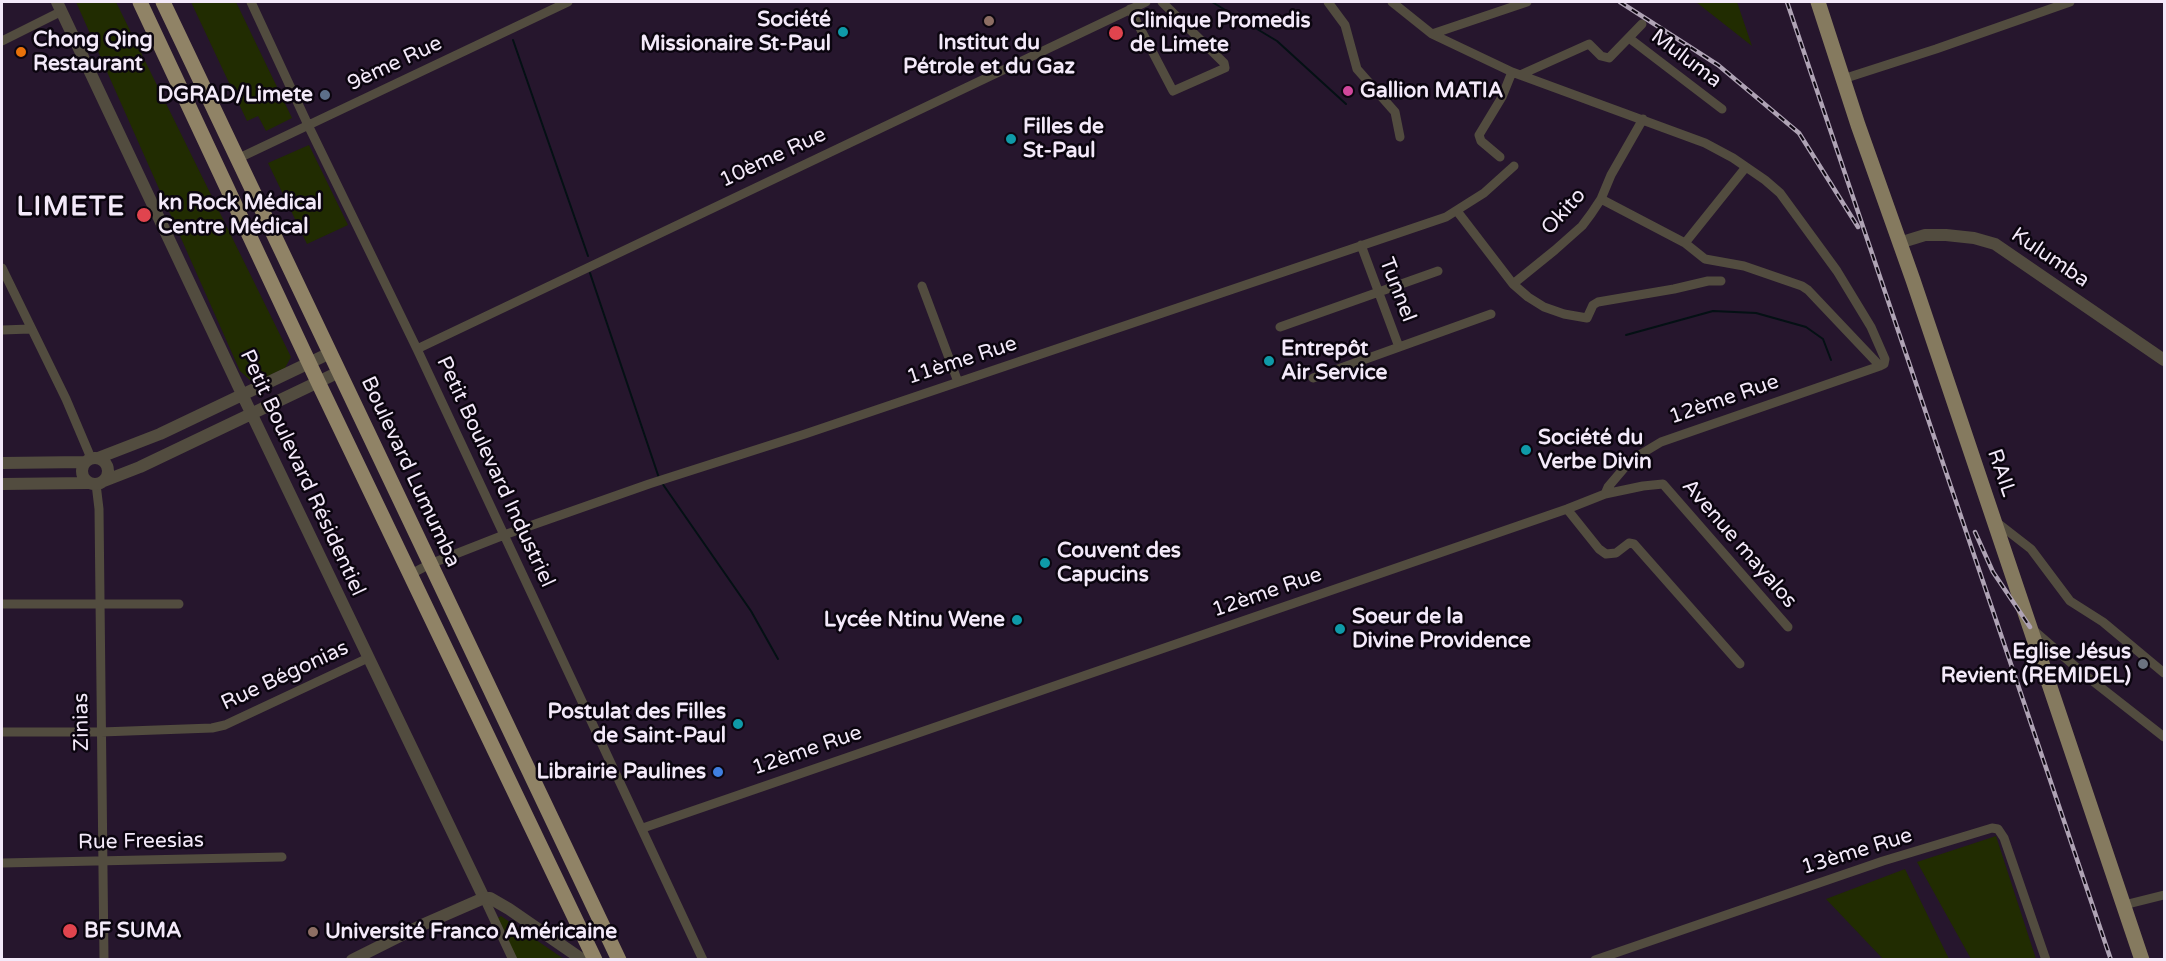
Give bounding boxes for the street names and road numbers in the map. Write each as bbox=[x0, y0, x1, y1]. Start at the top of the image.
street label: Muluma bbox=[1646, 24, 1726, 94]
street label: 9ème Rue bbox=[344, 31, 446, 97]
street label: 10ème Rue bbox=[716, 122, 830, 194]
street label: Okito bbox=[1537, 183, 1591, 241]
street label: Kulumba bbox=[2006, 223, 2094, 293]
street label: Tunnel bbox=[1373, 254, 1421, 326]
street label: 11ème Rue bbox=[904, 331, 1020, 391]
street label: Petit Boulevard Résidentiel bbox=[234, 346, 370, 600]
street label: Petit Boulevard Industriel bbox=[430, 353, 560, 591]
street label: 12ème Rue bbox=[1666, 369, 1782, 431]
street label: Boulevard Lumumba bbox=[355, 373, 465, 571]
street label: RAIL bbox=[1981, 446, 2021, 500]
street label: Avenue mayalos bbox=[1676, 474, 1802, 614]
street label: 12ème Rue bbox=[1209, 562, 1325, 624]
street label: Rue Bégonias bbox=[217, 636, 353, 716]
street label: Zinias bbox=[69, 693, 95, 751]
street label: 12ème Rue bbox=[749, 720, 865, 782]
street label: 13ème Rue bbox=[1799, 823, 1915, 881]
street label: Rue Freesias bbox=[78, 828, 204, 856]

